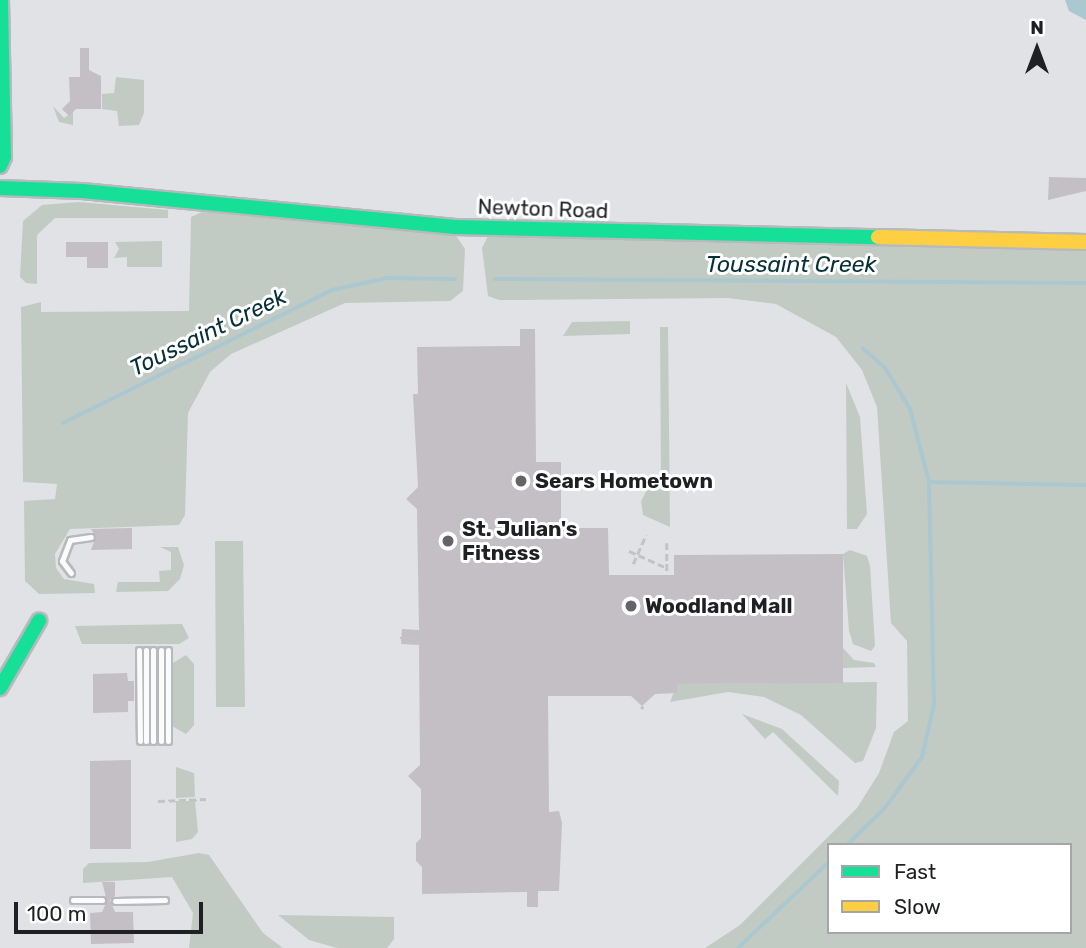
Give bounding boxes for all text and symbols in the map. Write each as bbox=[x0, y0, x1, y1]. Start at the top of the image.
north arrow bbox=[1002, 14, 1072, 84]
text: N bbox=[1030, 16, 1044, 39]
street label: Newton Road bbox=[477, 194, 609, 224]
water label: Toussaint Creek bbox=[706, 250, 876, 278]
water label: Toussaint Creek bbox=[125, 282, 291, 382]
place label: Sears Hometown bbox=[535, 468, 713, 494]
marker: Sears Hometown bbox=[513, 473, 529, 489]
place label: St. Julian's Fitness bbox=[462, 516, 577, 566]
marker: St. Julian's Fitness bbox=[440, 533, 456, 549]
place label: Woodland Mall bbox=[645, 593, 792, 619]
marker: Woodland Mall bbox=[623, 598, 639, 614]
legend bbox=[827, 843, 1072, 934]
text: Fast bbox=[894, 859, 936, 884]
scale bar bbox=[18, 888, 206, 932]
text: Slow bbox=[894, 894, 941, 919]
text: 100 m bbox=[27, 901, 86, 926]

